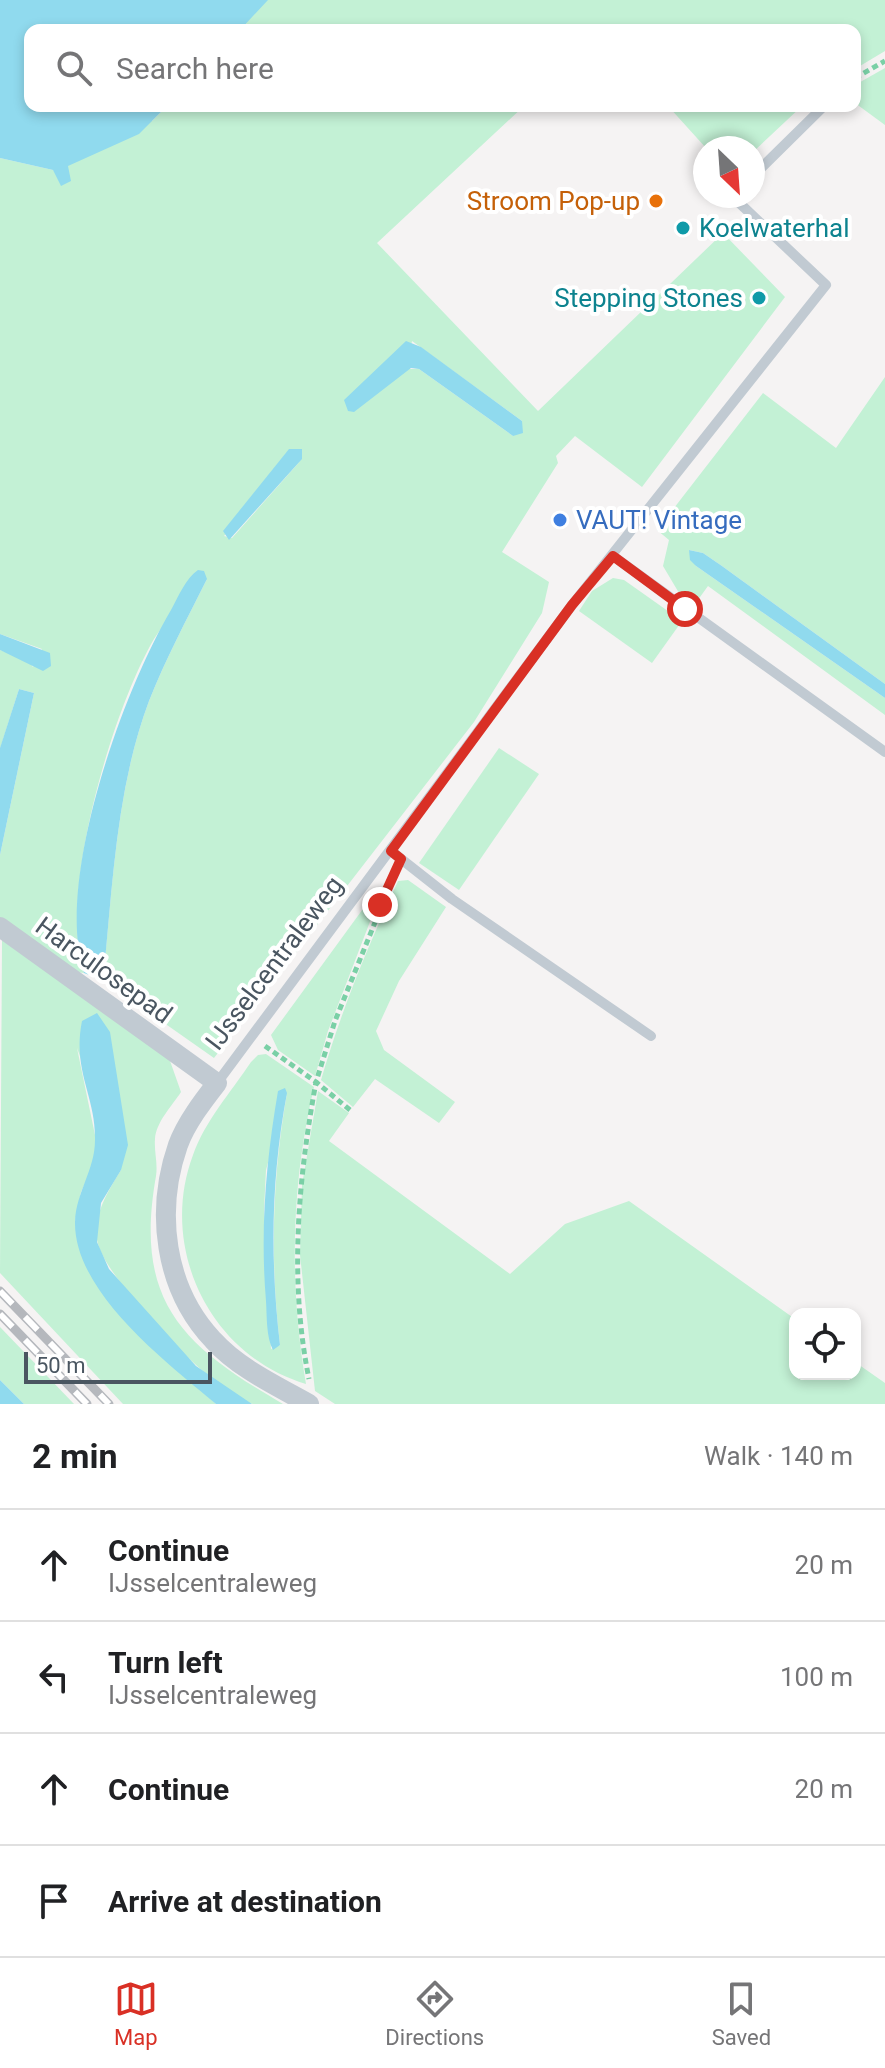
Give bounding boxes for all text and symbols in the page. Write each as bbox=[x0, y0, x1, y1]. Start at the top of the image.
search box bbox=[24, 24, 861, 112]
icon: search bbox=[52, 46, 96, 90]
text: Search here bbox=[116, 51, 274, 86]
north arrow bbox=[693, 136, 765, 208]
place label: Stroom Pop-up bbox=[467, 186, 640, 216]
marker: Stroom Pop-up bbox=[647, 192, 665, 210]
place label: Koelwaterhal bbox=[699, 213, 849, 243]
marker: Koelwaterhal bbox=[674, 219, 692, 237]
place label: Stepping Stones bbox=[554, 283, 743, 313]
marker: Stepping Stones bbox=[750, 289, 768, 307]
place label: VAUT! Vintage bbox=[576, 505, 742, 535]
marker: VAUT! Vintage bbox=[551, 511, 569, 529]
route start bbox=[667, 591, 703, 627]
street label: IJsselcentraleweg bbox=[199, 870, 349, 1056]
route end bbox=[362, 887, 398, 923]
street label: Harculosepad bbox=[30, 911, 178, 1029]
map controls bbox=[789, 1308, 861, 1380]
button: locate bbox=[789, 1308, 861, 1380]
scale bar bbox=[24, 1348, 212, 1384]
text: 50 m bbox=[36, 1353, 85, 1378]
text: 2 min bbox=[32, 1436, 117, 1476]
text: Walk · 140 m bbox=[704, 1441, 853, 1471]
text: Continue bbox=[108, 1533, 229, 1568]
icon: ahead bbox=[32, 1543, 76, 1587]
text: 20 m bbox=[795, 1550, 853, 1580]
text: IJsselcentraleweg bbox=[108, 1568, 317, 1598]
text: Turn left bbox=[108, 1645, 223, 1680]
icon: left bbox=[32, 1655, 76, 1699]
text: 100 m bbox=[780, 1662, 853, 1692]
text: IJsselcentraleweg bbox=[108, 1680, 317, 1710]
icon: ahead bbox=[32, 1767, 76, 1811]
text: Continue bbox=[108, 1772, 229, 1807]
text: 20 m bbox=[795, 1774, 853, 1804]
icon: arrive bbox=[32, 1879, 76, 1923]
text: Arrive at destination bbox=[108, 1884, 382, 1919]
tab: Map bbox=[114, 1977, 158, 2050]
tab: Directions bbox=[385, 1977, 484, 2050]
tab: Saved bbox=[712, 1977, 771, 2050]

